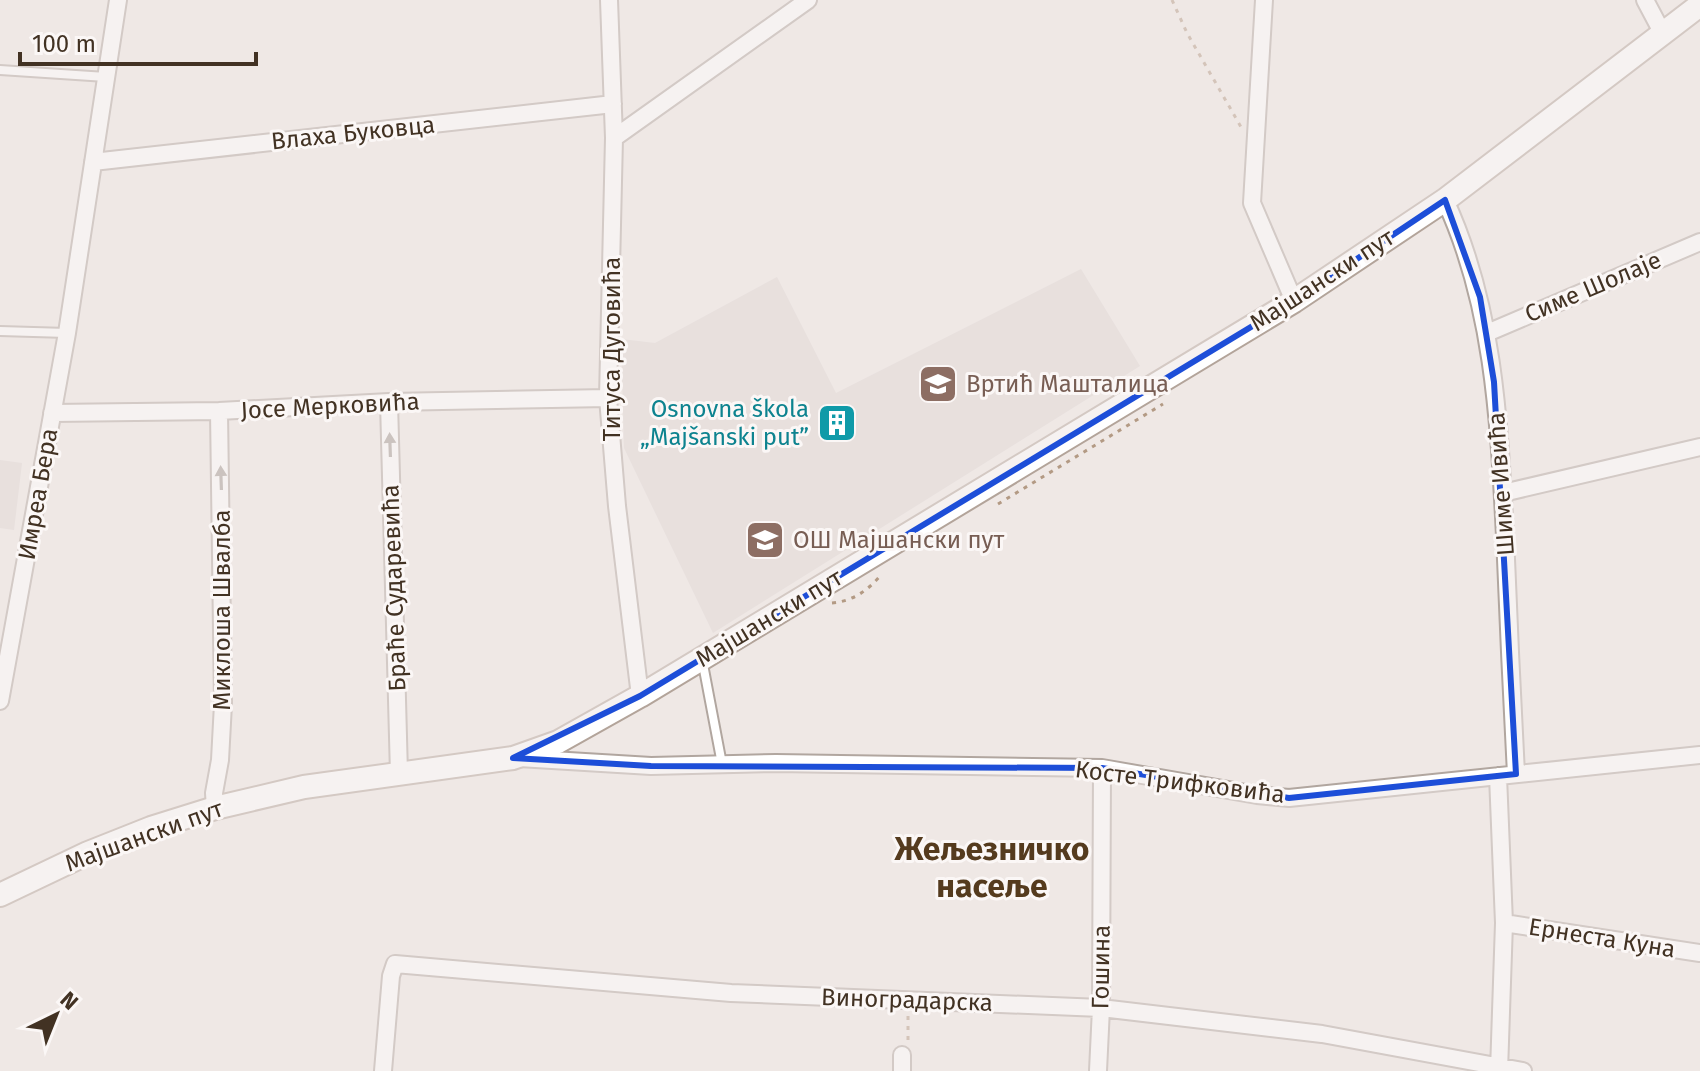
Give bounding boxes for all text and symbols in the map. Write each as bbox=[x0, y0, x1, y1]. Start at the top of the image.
scale bar bbox=[20, 16, 256, 66]
text: 100 m bbox=[32, 30, 96, 58]
street label: Влаха Буковца bbox=[270, 110, 436, 156]
street label: Мајшански пут bbox=[1245, 223, 1399, 337]
street label: Симе Шолаје bbox=[1521, 246, 1665, 328]
street label: Титуса Дуговића bbox=[598, 257, 626, 441]
school or university icon: Вртић Машталица bbox=[917, 363, 959, 405]
place label: Вртић Машталица bbox=[966, 370, 1169, 398]
street label: Јосе Мерковића bbox=[240, 387, 420, 425]
place label: Osnovna škola „Majšanski put” bbox=[640, 395, 809, 451]
building icon: Osnovna škola „Majšanski put” bbox=[816, 402, 858, 444]
street label: Шиме Ивића bbox=[1482, 411, 1520, 557]
street label: Имреа Бера bbox=[13, 426, 63, 562]
one-way arrow bbox=[383, 431, 396, 457]
one-way arrow bbox=[215, 465, 228, 490]
street label: Браће Сударевића bbox=[376, 484, 412, 692]
street label: Миклоша Швалба bbox=[208, 510, 236, 710]
school or university icon: ОШ Мајшански пут bbox=[744, 519, 786, 561]
place label: ОШ Мајшански пут bbox=[793, 526, 1004, 554]
street label: Мајшански пут bbox=[691, 563, 848, 673]
street label: Косте Трифковића bbox=[1074, 755, 1286, 809]
street label: Мајшански пут bbox=[61, 794, 227, 878]
district label: Жељезничко насеље bbox=[893, 830, 1090, 905]
street label: Ернеста Куна bbox=[1527, 913, 1677, 963]
street label: Гошина bbox=[1086, 924, 1116, 1010]
north arrow bbox=[16, 975, 96, 1055]
street label: Виноградарска bbox=[821, 983, 993, 1017]
text: N bbox=[55, 986, 84, 1016]

